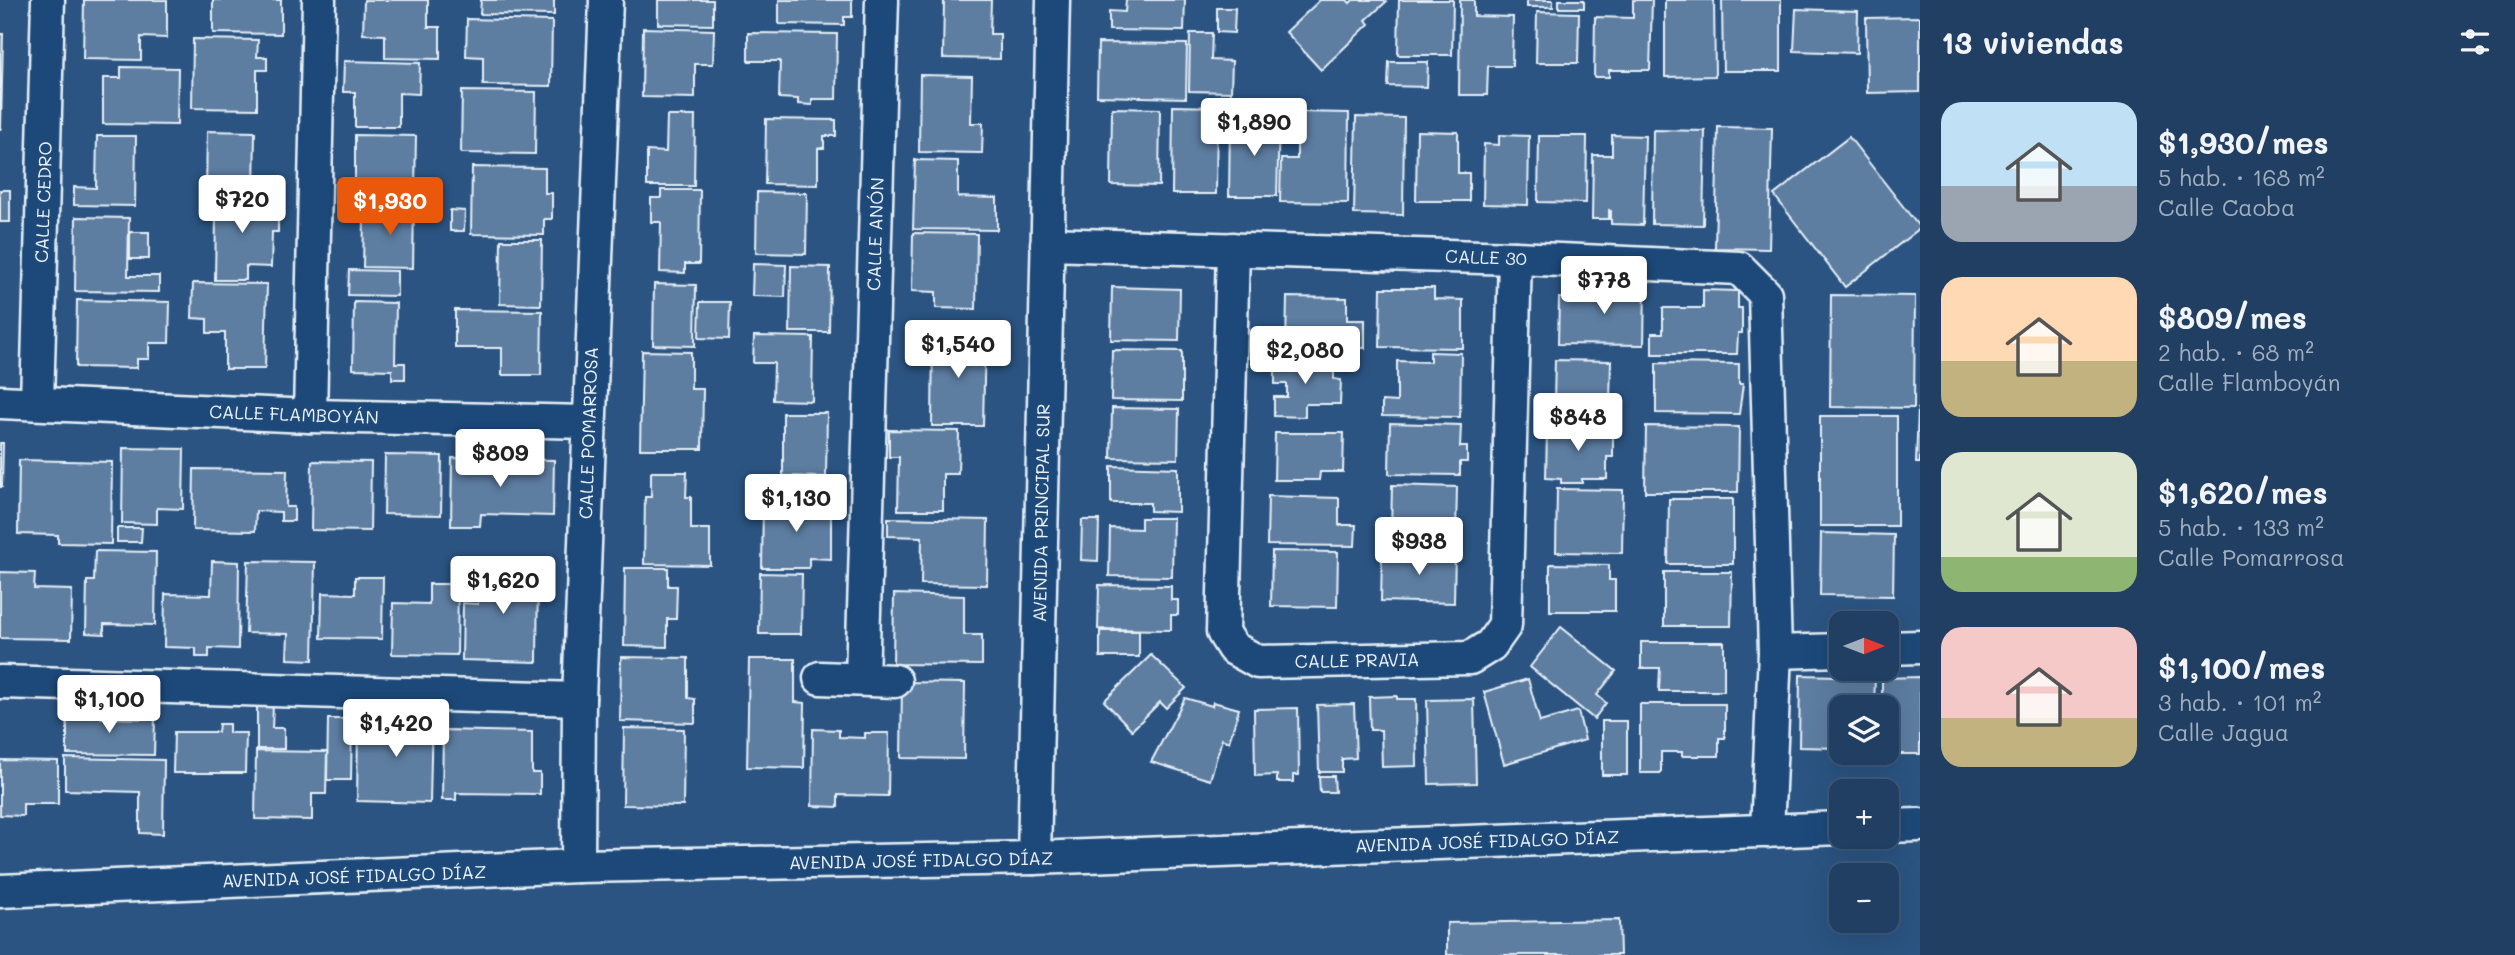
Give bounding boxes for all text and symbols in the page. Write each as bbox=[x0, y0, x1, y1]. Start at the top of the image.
text: 13 viviendas bbox=[1941, 22, 2124, 62]
icon: filters bbox=[2456, 23, 2494, 61]
pin: $1,890 bbox=[1197, 99, 1311, 158]
text: $1,890 bbox=[1217, 106, 1291, 136]
text: $1,930/mes bbox=[2158, 122, 2329, 162]
icon: home bbox=[1997, 130, 2081, 214]
street label: CALLE CEDRO bbox=[29, 141, 57, 263]
text: 5 hab. · 168 m² bbox=[2158, 162, 2325, 192]
pin: $720 bbox=[201, 176, 283, 235]
pin: $1,930 bbox=[333, 177, 447, 237]
street label: CALLE ANÓN bbox=[861, 177, 889, 291]
text: $720 bbox=[215, 183, 269, 213]
text: $1,930 bbox=[353, 185, 427, 215]
text: Calle Caoba bbox=[2158, 192, 2295, 222]
street label: CALLE 30 bbox=[1445, 244, 1527, 270]
pin: $778 bbox=[1563, 256, 1645, 316]
text: $778 bbox=[1577, 264, 1631, 294]
text: $809/mes bbox=[2158, 297, 2307, 337]
icon: home bbox=[1997, 305, 2081, 389]
pin: $1,540 bbox=[901, 320, 1015, 380]
pin: $2,080 bbox=[1248, 326, 1362, 386]
text: $1,540 bbox=[921, 328, 995, 358]
text: $2,080 bbox=[1266, 334, 1344, 364]
text: 2 hab. · 68 m² bbox=[2158, 337, 2314, 367]
street label: CALLE POMARROSA bbox=[573, 346, 603, 520]
text: Calle Flamboyán bbox=[2158, 367, 2341, 397]
pin: $848 bbox=[1537, 393, 1619, 453]
street label: CALLE FLAMBOYÁN bbox=[209, 399, 379, 429]
text: $848 bbox=[1549, 401, 1607, 431]
street label: AVENIDA PRINCIPAL SUR bbox=[1027, 403, 1055, 623]
pin: $809 bbox=[459, 430, 541, 489]
text: $809 bbox=[471, 437, 529, 467]
text: $1,620/mes bbox=[2158, 472, 2328, 512]
pin: $1,130 bbox=[739, 475, 853, 534]
icon: home bbox=[1997, 480, 2081, 564]
text: $1,130 bbox=[761, 482, 831, 512]
text: 5 hab. · 133 m² bbox=[2158, 512, 2324, 542]
pin: $938 bbox=[1378, 518, 1460, 577]
text: $938 bbox=[1391, 525, 1447, 555]
text: Calle Pomarrosa bbox=[2158, 542, 2344, 572]
pin: $1,620 bbox=[446, 556, 560, 616]
text: $1,620 bbox=[466, 564, 540, 594]
north arrow bbox=[1829, 611, 1899, 681]
map controls bbox=[1829, 611, 1899, 933]
street label: CALLE PRAVIA bbox=[1295, 647, 1419, 673]
text: $1,100/mes bbox=[2158, 647, 2325, 687]
icon: home bbox=[1997, 655, 2081, 739]
pin: $1,100 bbox=[52, 676, 166, 735]
text: $1,100 bbox=[73, 683, 145, 713]
text: 3 hab. · 101 m² bbox=[2158, 687, 2321, 717]
button: layers bbox=[1829, 695, 1899, 765]
pin: $1,420 bbox=[339, 700, 453, 759]
text: $1,420 bbox=[359, 707, 433, 737]
text: Calle Jagua bbox=[2158, 717, 2289, 747]
button: + bbox=[1829, 779, 1899, 849]
street label: AVENIDA JOSÉ FIDALGO DÍAZ bbox=[1355, 824, 1619, 858]
street label: AVENIDA JOSÉ FIDALGO DÍAZ bbox=[789, 846, 1053, 874]
street label: AVENIDA JOSÉ FIDALGO DÍAZ bbox=[222, 859, 486, 893]
button: − bbox=[1829, 863, 1899, 933]

